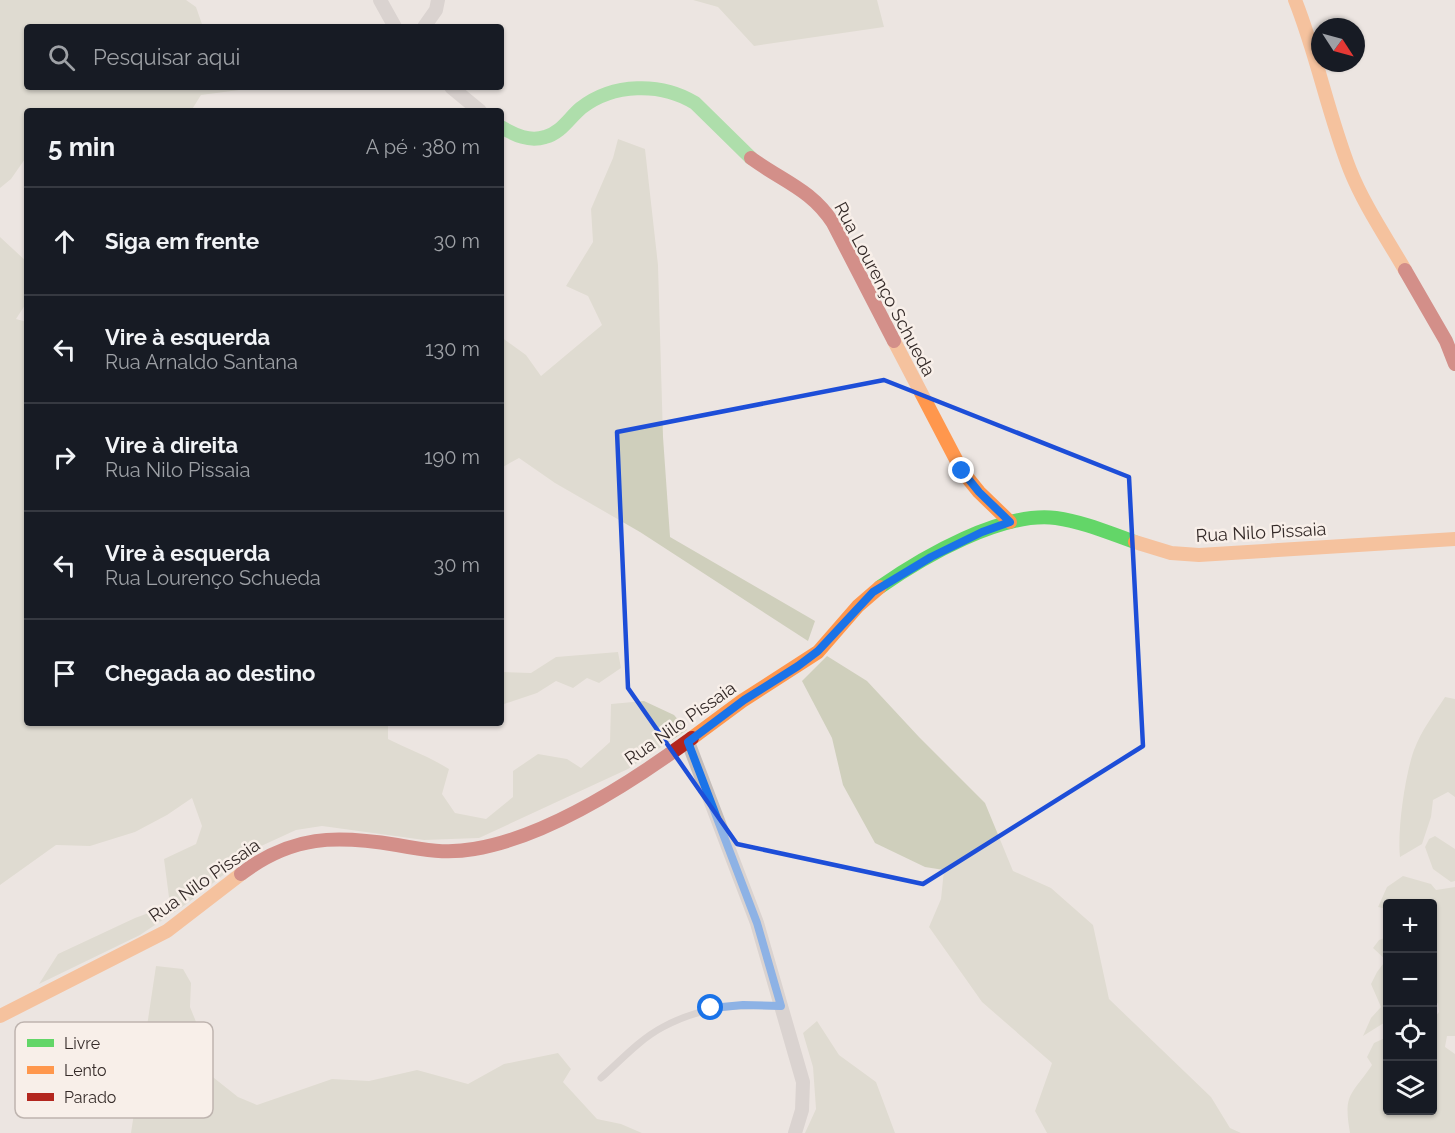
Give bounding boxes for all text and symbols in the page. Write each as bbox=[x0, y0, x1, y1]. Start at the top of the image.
north arrow bbox=[1311, 18, 1365, 72]
search box bbox=[24, 24, 504, 90]
icon: search bbox=[45, 41, 78, 74]
text: Pesquisar aqui bbox=[93, 44, 240, 70]
text: 5 min bbox=[48, 132, 115, 162]
text: A pé · 380 m bbox=[366, 135, 480, 159]
street label: Rua Lourenço Schueda bbox=[830, 198, 940, 380]
icon: ahead bbox=[48, 225, 81, 258]
text: Siga em frente bbox=[105, 228, 259, 254]
text: 30 m bbox=[434, 229, 480, 253]
text: Vire à esquerda bbox=[105, 324, 270, 350]
icon: left bbox=[48, 333, 81, 366]
text: 130 m bbox=[425, 337, 480, 361]
text: Rua Arnaldo Santana bbox=[105, 350, 298, 374]
text: Vire à direita bbox=[105, 432, 238, 458]
icon: right bbox=[48, 441, 81, 474]
text: 190 m bbox=[424, 445, 480, 469]
route end bbox=[948, 457, 974, 483]
text: Rua Nilo Pissaia bbox=[105, 458, 250, 482]
street label: Rua Nilo Pissaia bbox=[1195, 518, 1327, 546]
text: Vire à esquerda bbox=[105, 540, 270, 566]
icon: left bbox=[48, 549, 81, 582]
text: 30 m bbox=[434, 553, 480, 577]
text: Rua Lourenço Schueda bbox=[105, 566, 321, 590]
icon: arrive bbox=[48, 657, 81, 690]
text: Chegada ao destino bbox=[105, 660, 315, 686]
street label: Rua Nilo Pissaia bbox=[620, 677, 740, 769]
street label: Rua Nilo Pissaia bbox=[144, 834, 264, 926]
map controls bbox=[1383, 899, 1437, 1115]
button: + bbox=[1383, 899, 1437, 953]
button: − bbox=[1383, 953, 1437, 1007]
route start bbox=[697, 994, 723, 1020]
button: locate bbox=[1383, 1007, 1437, 1061]
legend bbox=[15, 1022, 213, 1118]
text: Livre bbox=[64, 1034, 100, 1053]
text: Lento bbox=[64, 1061, 107, 1080]
button: layers bbox=[1383, 1061, 1437, 1115]
text: Parado bbox=[64, 1088, 116, 1107]

